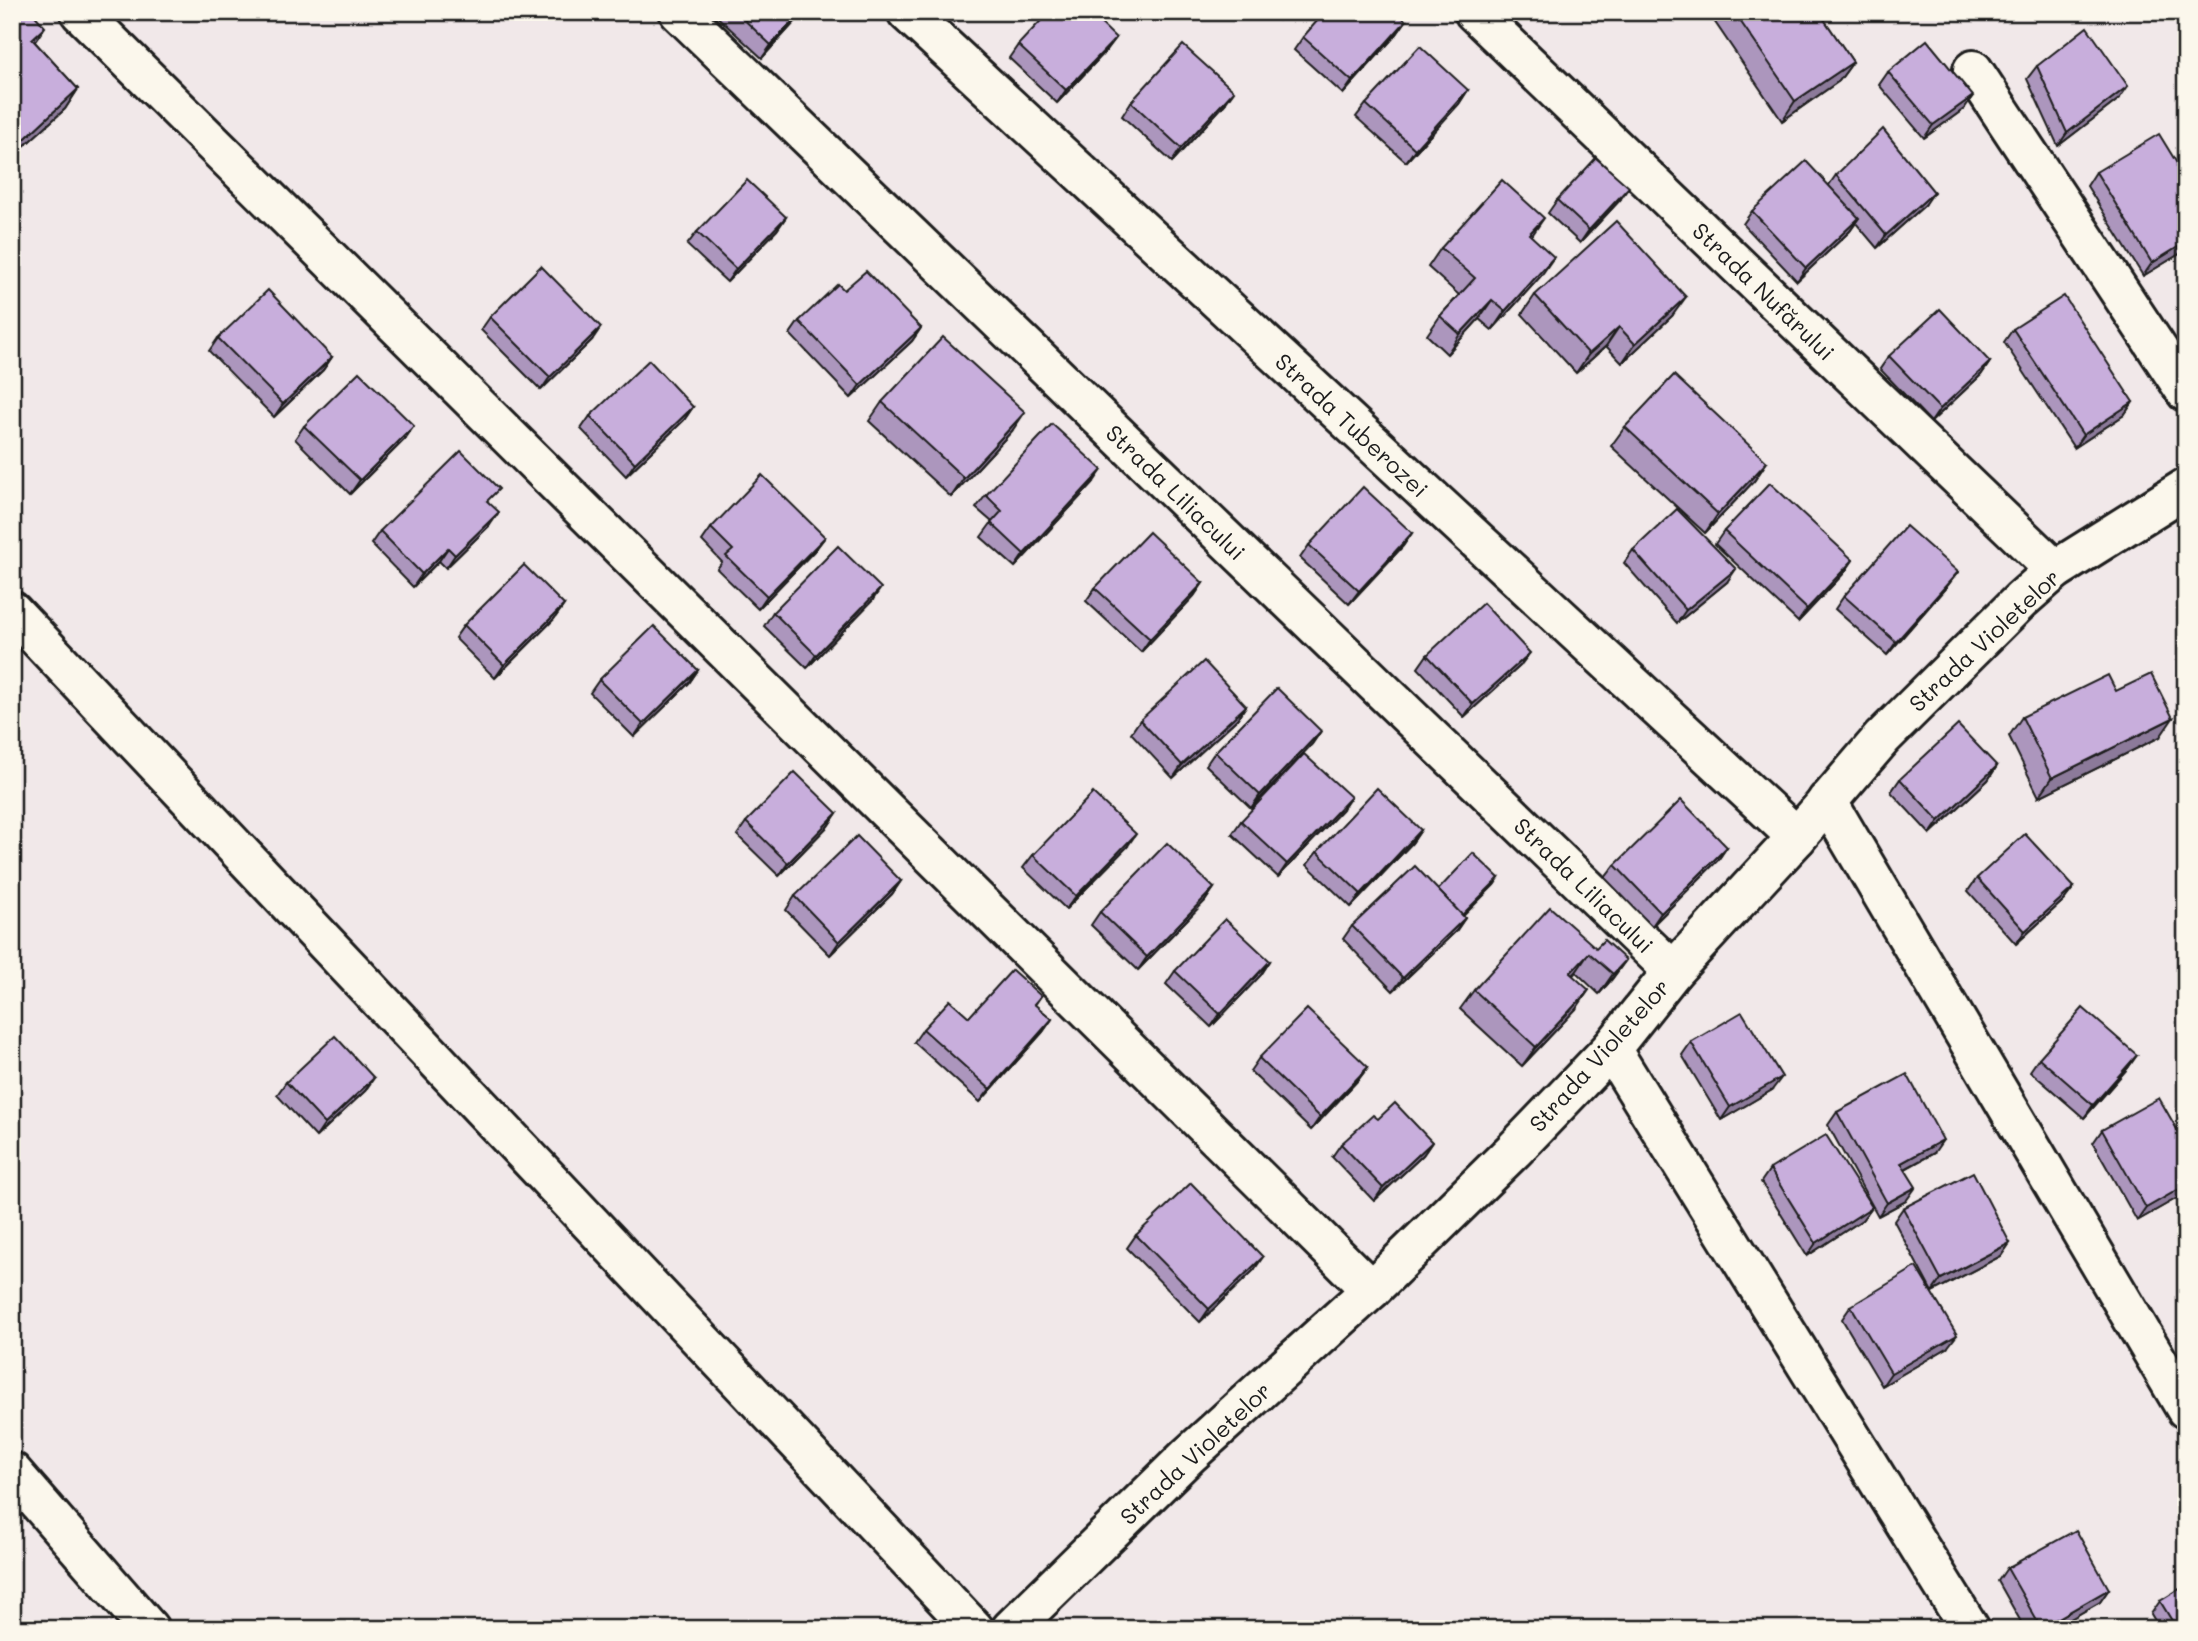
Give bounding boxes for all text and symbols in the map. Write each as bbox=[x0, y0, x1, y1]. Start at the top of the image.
street label: Strada Nufărului bbox=[1686, 215, 1842, 367]
street label: Strada Tuberozei bbox=[1269, 346, 1435, 504]
street label: Strada Liliacului bbox=[1100, 418, 1252, 566]
street label: Strada Violetelor bbox=[1902, 562, 2066, 718]
street label: Strada Liliacului bbox=[1508, 811, 1660, 959]
street label: Strada Violetelor bbox=[1522, 972, 1676, 1138]
street label: Strada Violetelor bbox=[1113, 1375, 1277, 1531]

